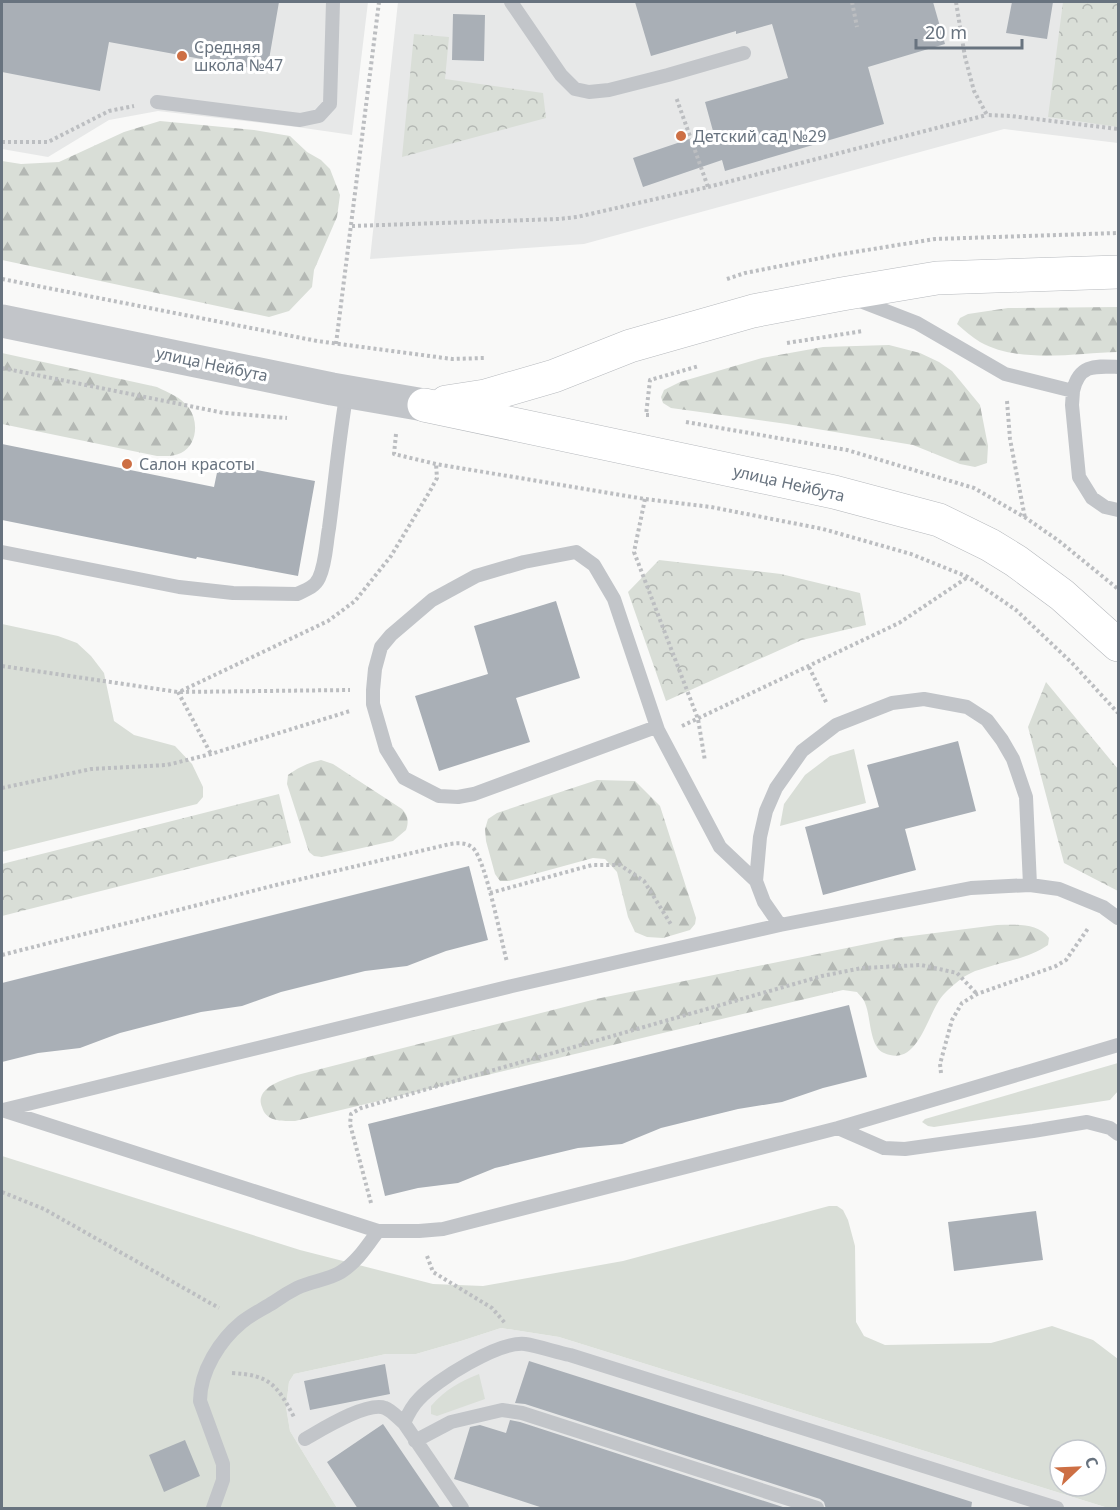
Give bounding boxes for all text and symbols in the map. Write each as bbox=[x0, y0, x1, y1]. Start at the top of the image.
scale bar bbox=[916, 12, 1022, 50]
text: 20 m bbox=[925, 20, 967, 44]
place label: Средняя школа №47 bbox=[194, 36, 283, 76]
marker: Средняя школа №47 bbox=[175, 49, 189, 63]
place label: Детский сад №29 bbox=[693, 125, 826, 147]
marker: Детский сад №29 bbox=[674, 129, 688, 143]
street label: улица Нейбута bbox=[154, 341, 270, 387]
place label: Салон красоты bbox=[139, 453, 255, 475]
marker: Салон красоты bbox=[120, 457, 134, 471]
street label: улица Нейбута bbox=[731, 459, 847, 507]
north arrow bbox=[1048, 1438, 1108, 1498]
text: С bbox=[1080, 1453, 1104, 1471]

